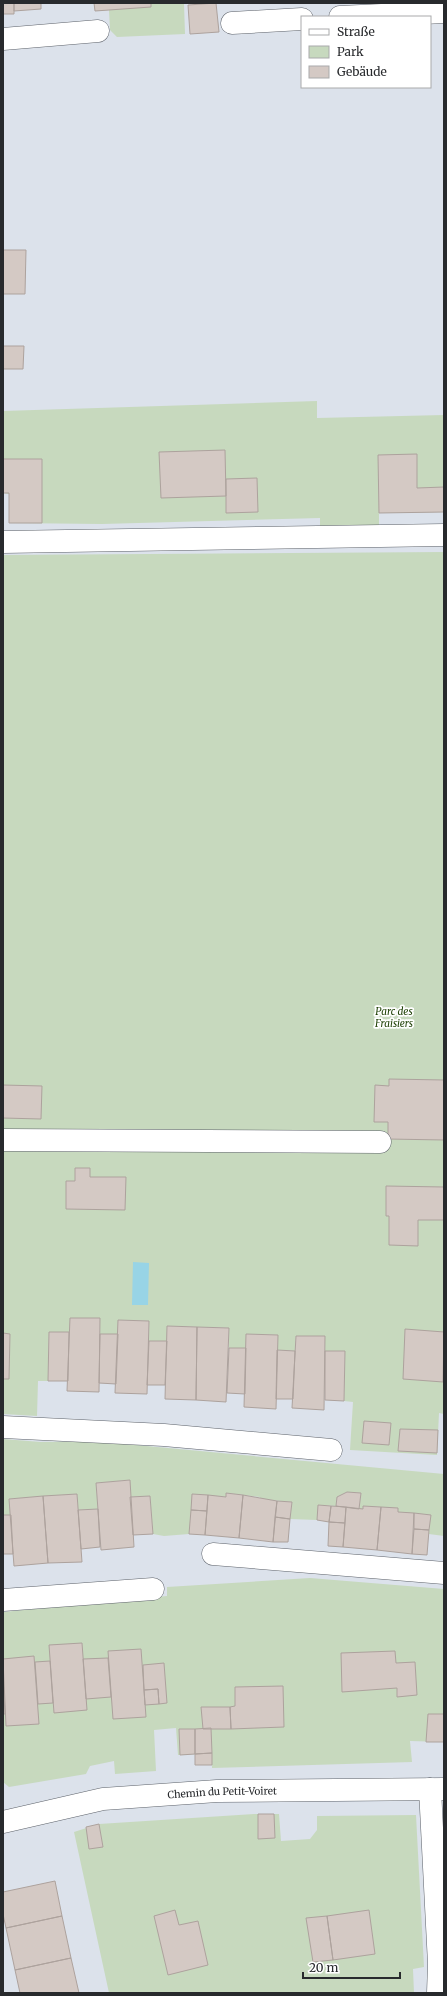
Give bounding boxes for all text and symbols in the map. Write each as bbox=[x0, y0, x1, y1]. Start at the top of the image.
legend bbox=[301, 16, 431, 88]
text: Straße bbox=[337, 24, 375, 39]
text: Park bbox=[337, 44, 364, 59]
text: Gebäude bbox=[337, 64, 387, 79]
park label: Parc des Fraisiers bbox=[374, 1005, 413, 1030]
street label: Chemin du Petit-Voiret bbox=[167, 1784, 277, 1801]
scale bar bbox=[303, 1954, 400, 1980]
text: 20 m bbox=[309, 1960, 338, 1975]

